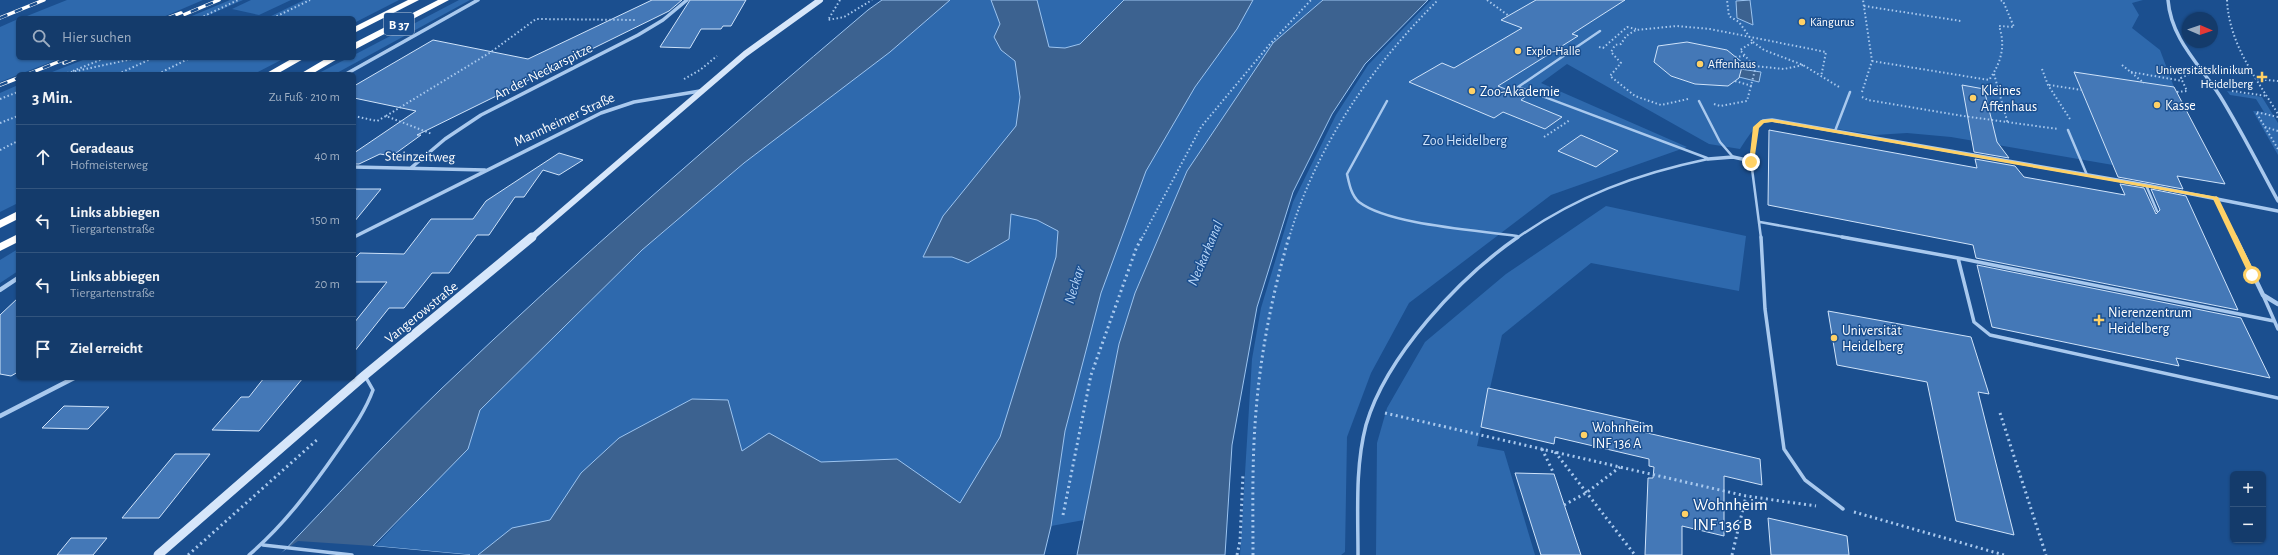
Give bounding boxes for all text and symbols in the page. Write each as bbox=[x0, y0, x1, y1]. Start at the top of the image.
north arrow bbox=[2182, 12, 2218, 48]
road number: B 37 bbox=[384, 13, 414, 35]
search box bbox=[16, 16, 356, 60]
place label: Kängurus bbox=[1810, 16, 1854, 28]
marker: Kängurus bbox=[1797, 17, 1807, 27]
icon: search bbox=[30, 27, 52, 49]
text: Hier suchen bbox=[62, 30, 132, 45]
street label: An der Neckarspitze bbox=[492, 41, 595, 103]
place label: Explo-Halle bbox=[1526, 45, 1580, 57]
marker: Explo-Halle bbox=[1513, 46, 1523, 56]
place label: Affenhaus bbox=[1708, 58, 1756, 70]
marker: Affenhaus bbox=[1695, 59, 1705, 69]
place label: Universitätsklinikum Heidelberg bbox=[2156, 64, 2253, 90]
marker: Universitätsklinikum Heidelberg bbox=[2256, 71, 2268, 83]
place label: Kleines Affenhaus bbox=[1981, 84, 2037, 114]
place label: Zoo-Akademie bbox=[1480, 85, 1560, 99]
marker: Zoo-Akademie bbox=[1467, 86, 1477, 96]
text: 3 Min. bbox=[32, 89, 73, 106]
street label: Mannheimer Straße bbox=[512, 90, 617, 149]
text: Zu Fuß · 210 m bbox=[269, 91, 340, 104]
marker: Kleines Affenhaus bbox=[1968, 93, 1978, 103]
place label: Kasse bbox=[2165, 99, 2196, 113]
marker: Kasse bbox=[2152, 100, 2162, 110]
park label: Zoo Heidelberg bbox=[1423, 134, 1507, 148]
text: Geradeaus bbox=[70, 141, 134, 156]
icon: ahead bbox=[32, 146, 54, 168]
street label: Steinzeitweg bbox=[385, 149, 455, 165]
text: 40 m bbox=[314, 150, 340, 163]
route end bbox=[1742, 153, 1760, 171]
text: Hofmeisterweg bbox=[70, 159, 148, 172]
text: Links abbiegen bbox=[70, 205, 160, 220]
icon: left bbox=[32, 210, 54, 232]
text: 150 m bbox=[311, 214, 340, 227]
water label: Neckarkanal bbox=[1185, 218, 1226, 288]
text: Tiergartenstraße bbox=[70, 223, 155, 236]
water label: Neckar bbox=[1062, 263, 1088, 306]
route start bbox=[2243, 266, 2261, 284]
text: Links abbiegen bbox=[70, 269, 160, 284]
icon: left bbox=[32, 274, 54, 296]
text: 20 m bbox=[315, 278, 340, 291]
street label: Vangerowstraße bbox=[383, 279, 461, 346]
text: Tiergartenstraße bbox=[70, 287, 155, 300]
place label: Nierenzentrum Heidelberg bbox=[2108, 306, 2192, 336]
marker: Nierenzentrum Heidelberg bbox=[2093, 314, 2105, 326]
place label: Universität Heidelberg bbox=[1842, 324, 1903, 354]
marker: Universität Heidelberg bbox=[1829, 333, 1839, 343]
icon: arrive bbox=[32, 338, 54, 360]
text: Ziel erreicht bbox=[70, 341, 143, 356]
place label: Wohnheim INF 136 A bbox=[1592, 421, 1653, 451]
marker: Wohnheim INF 136 A bbox=[1579, 430, 1589, 440]
map controls bbox=[2230, 471, 2266, 543]
button: + bbox=[2230, 471, 2266, 507]
place label: Wohnheim INF 136 B bbox=[1693, 496, 1768, 533]
button: − bbox=[2230, 507, 2266, 543]
marker: Wohnheim INF 136 B bbox=[1680, 509, 1690, 519]

